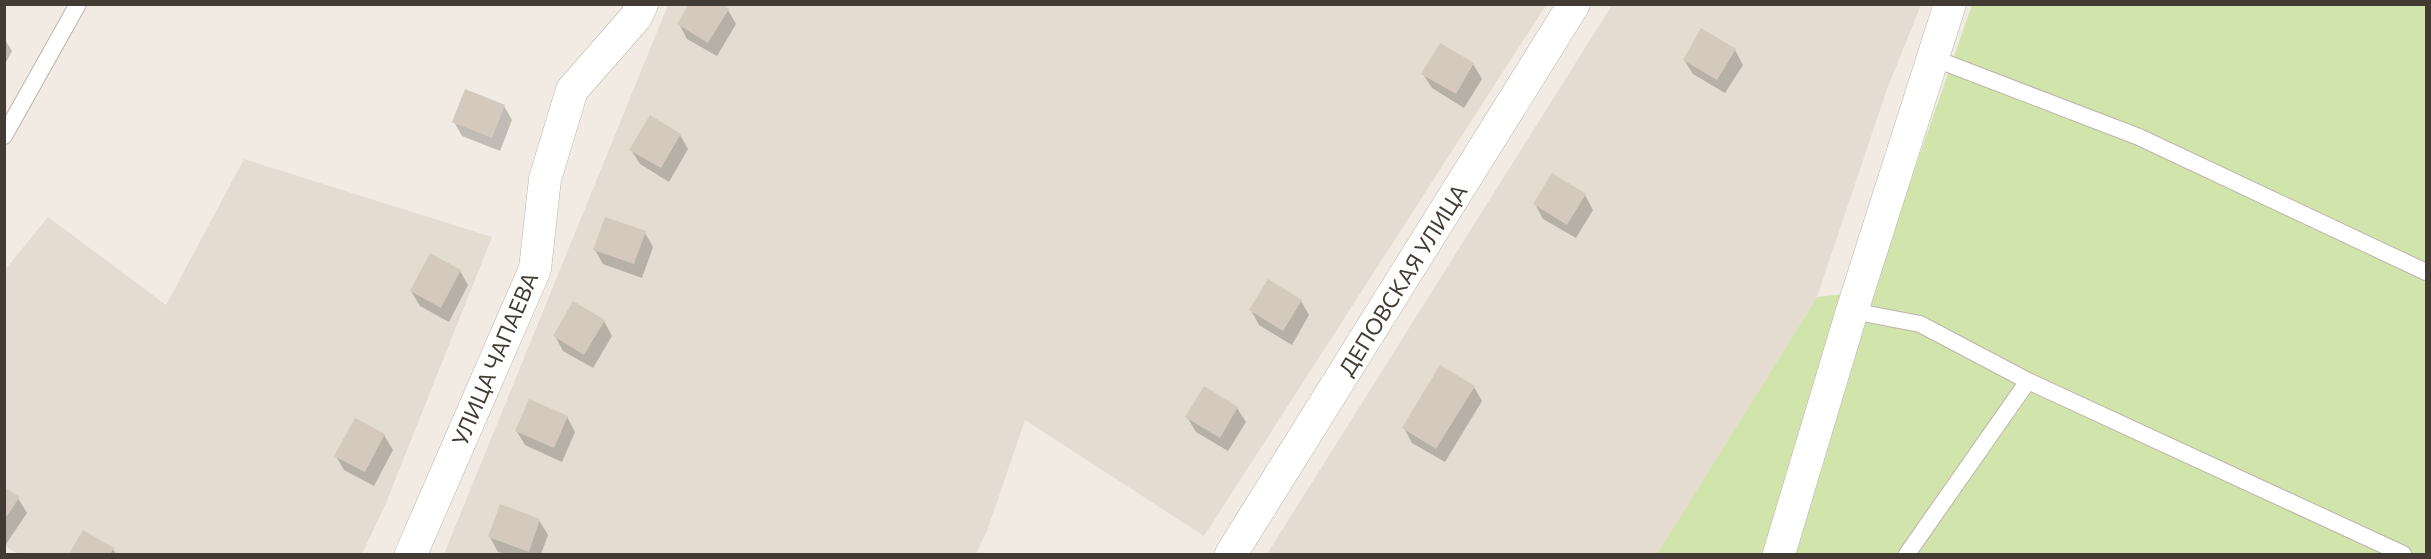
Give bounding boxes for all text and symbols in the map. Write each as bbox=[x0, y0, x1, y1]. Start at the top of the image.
street label: ДЕПОВСКАЯ УЛИЦА bbox=[1333, 179, 1473, 381]
street label: УЛИЦА ЧАПАЕВА bbox=[446, 268, 543, 450]

